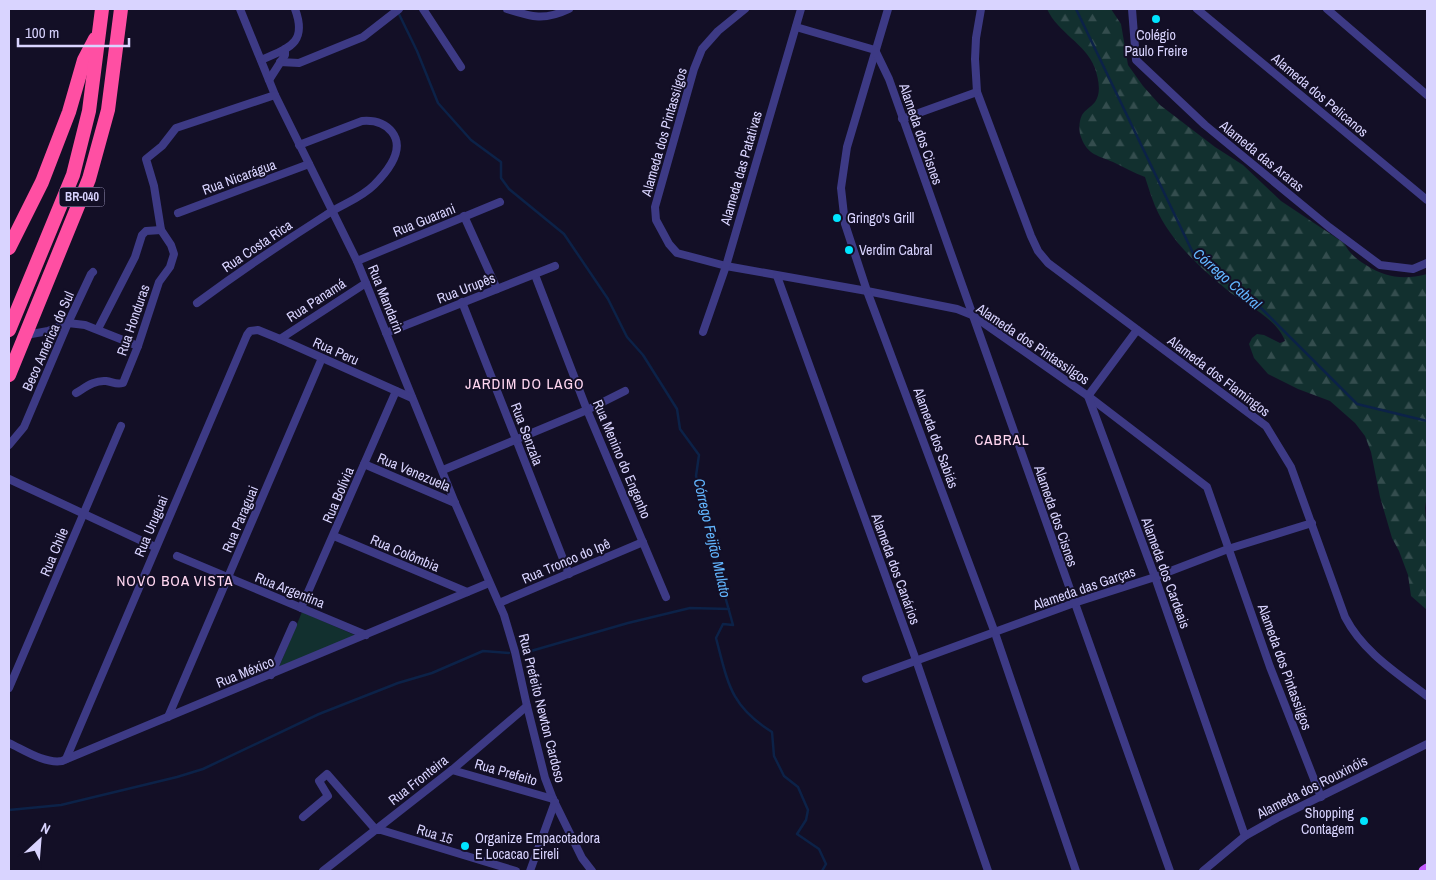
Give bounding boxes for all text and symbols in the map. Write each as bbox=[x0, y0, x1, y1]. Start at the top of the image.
marker: Colégio Paulo Freire bbox=[1150, 13, 1162, 25]
scale bar bbox=[18, 15, 129, 47]
text: 100 m bbox=[25, 22, 59, 43]
place label: Colégio Paulo Freire bbox=[1124, 26, 1188, 60]
street label: Alameda dos Pelicanos bbox=[1267, 49, 1372, 141]
street label: Alameda dos Pintassilgos bbox=[637, 65, 691, 199]
street label: Alameda dos Cisnes bbox=[895, 80, 947, 187]
street label: Alameda das Patativas bbox=[716, 109, 766, 228]
street label: Alameda das Araras bbox=[1215, 116, 1308, 196]
street label: Rua Nicarágua bbox=[200, 155, 279, 199]
road number: BR-040 bbox=[59, 188, 104, 206]
street label: Rua Guarani bbox=[390, 199, 458, 241]
place label: Gringo's Grill bbox=[847, 209, 914, 227]
marker: Gringo's Grill bbox=[831, 212, 843, 224]
street label: Rua Costa Rica bbox=[218, 216, 296, 276]
place label: Verdim Cabral bbox=[859, 241, 932, 259]
water label: Córrego Cabral bbox=[1189, 243, 1266, 314]
marker: Verdim Cabral bbox=[843, 244, 855, 256]
street label: Rua Mandarin bbox=[364, 262, 408, 336]
street label: Rua Urupês bbox=[434, 269, 498, 307]
street label: Rua Panamá bbox=[283, 274, 350, 326]
street label: Rua Honduras bbox=[112, 282, 154, 358]
street label: Beco América do Sul bbox=[18, 288, 78, 394]
street label: Alameda dos Pintassilgos bbox=[972, 299, 1093, 389]
street label: Alameda dos Flamingos bbox=[1163, 331, 1274, 421]
street label: Rua Peru bbox=[310, 333, 362, 369]
district label: JARDIM DO LAGO bbox=[465, 373, 585, 394]
street label: Alameda dos Sabiás bbox=[909, 384, 963, 491]
street label: Rua Menino do Engenho bbox=[589, 397, 655, 521]
street label: Rua Senzala bbox=[507, 400, 547, 468]
district label: CABRAL bbox=[974, 429, 1030, 450]
street label: Rua Venezuela bbox=[375, 449, 454, 496]
street label: Alameda dos Cisnes bbox=[1030, 462, 1082, 569]
street label: Rua Bolívia bbox=[318, 464, 358, 526]
water label: Córrego Feijão Mulato bbox=[689, 476, 736, 600]
street label: Rua Paraguai bbox=[218, 483, 262, 555]
street label: Rua Uruguai bbox=[130, 493, 172, 559]
street label: Alameda dos Canários bbox=[867, 510, 925, 627]
street label: Alameda dos Cardeais bbox=[1137, 514, 1195, 631]
street label: Rua Chile bbox=[36, 525, 72, 579]
street label: Rua Colômbia bbox=[368, 530, 443, 576]
street label: Rua Tronco do Ipê bbox=[519, 534, 613, 588]
street label: Alameda das Garças bbox=[1029, 562, 1138, 614]
street label: Rua Argentina bbox=[253, 568, 328, 612]
district label: NOVO BOA VISTA bbox=[116, 570, 234, 591]
street label: Alameda dos Pintassilgos bbox=[1254, 601, 1316, 733]
street label: Rua Prefeito Newton Cardoso bbox=[515, 632, 569, 784]
street label: Rua México bbox=[213, 652, 277, 692]
street label: Rua Fronteira bbox=[385, 751, 452, 809]
street label: Alameda dos Rouxinóis bbox=[1253, 751, 1371, 823]
street label: Rua Prefeito bbox=[473, 754, 539, 790]
place label: Shopping Contagem bbox=[1301, 804, 1355, 838]
north arrow bbox=[15, 815, 65, 865]
marker: Shopping Contagem bbox=[1358, 815, 1370, 827]
text: N bbox=[38, 818, 53, 838]
street label: Rua 15 bbox=[415, 820, 455, 848]
place label: Organize Empacotadora E Locacao Eireli bbox=[475, 829, 601, 863]
marker: Organize Empacotadora E Locacao Eireli bbox=[459, 840, 471, 852]

